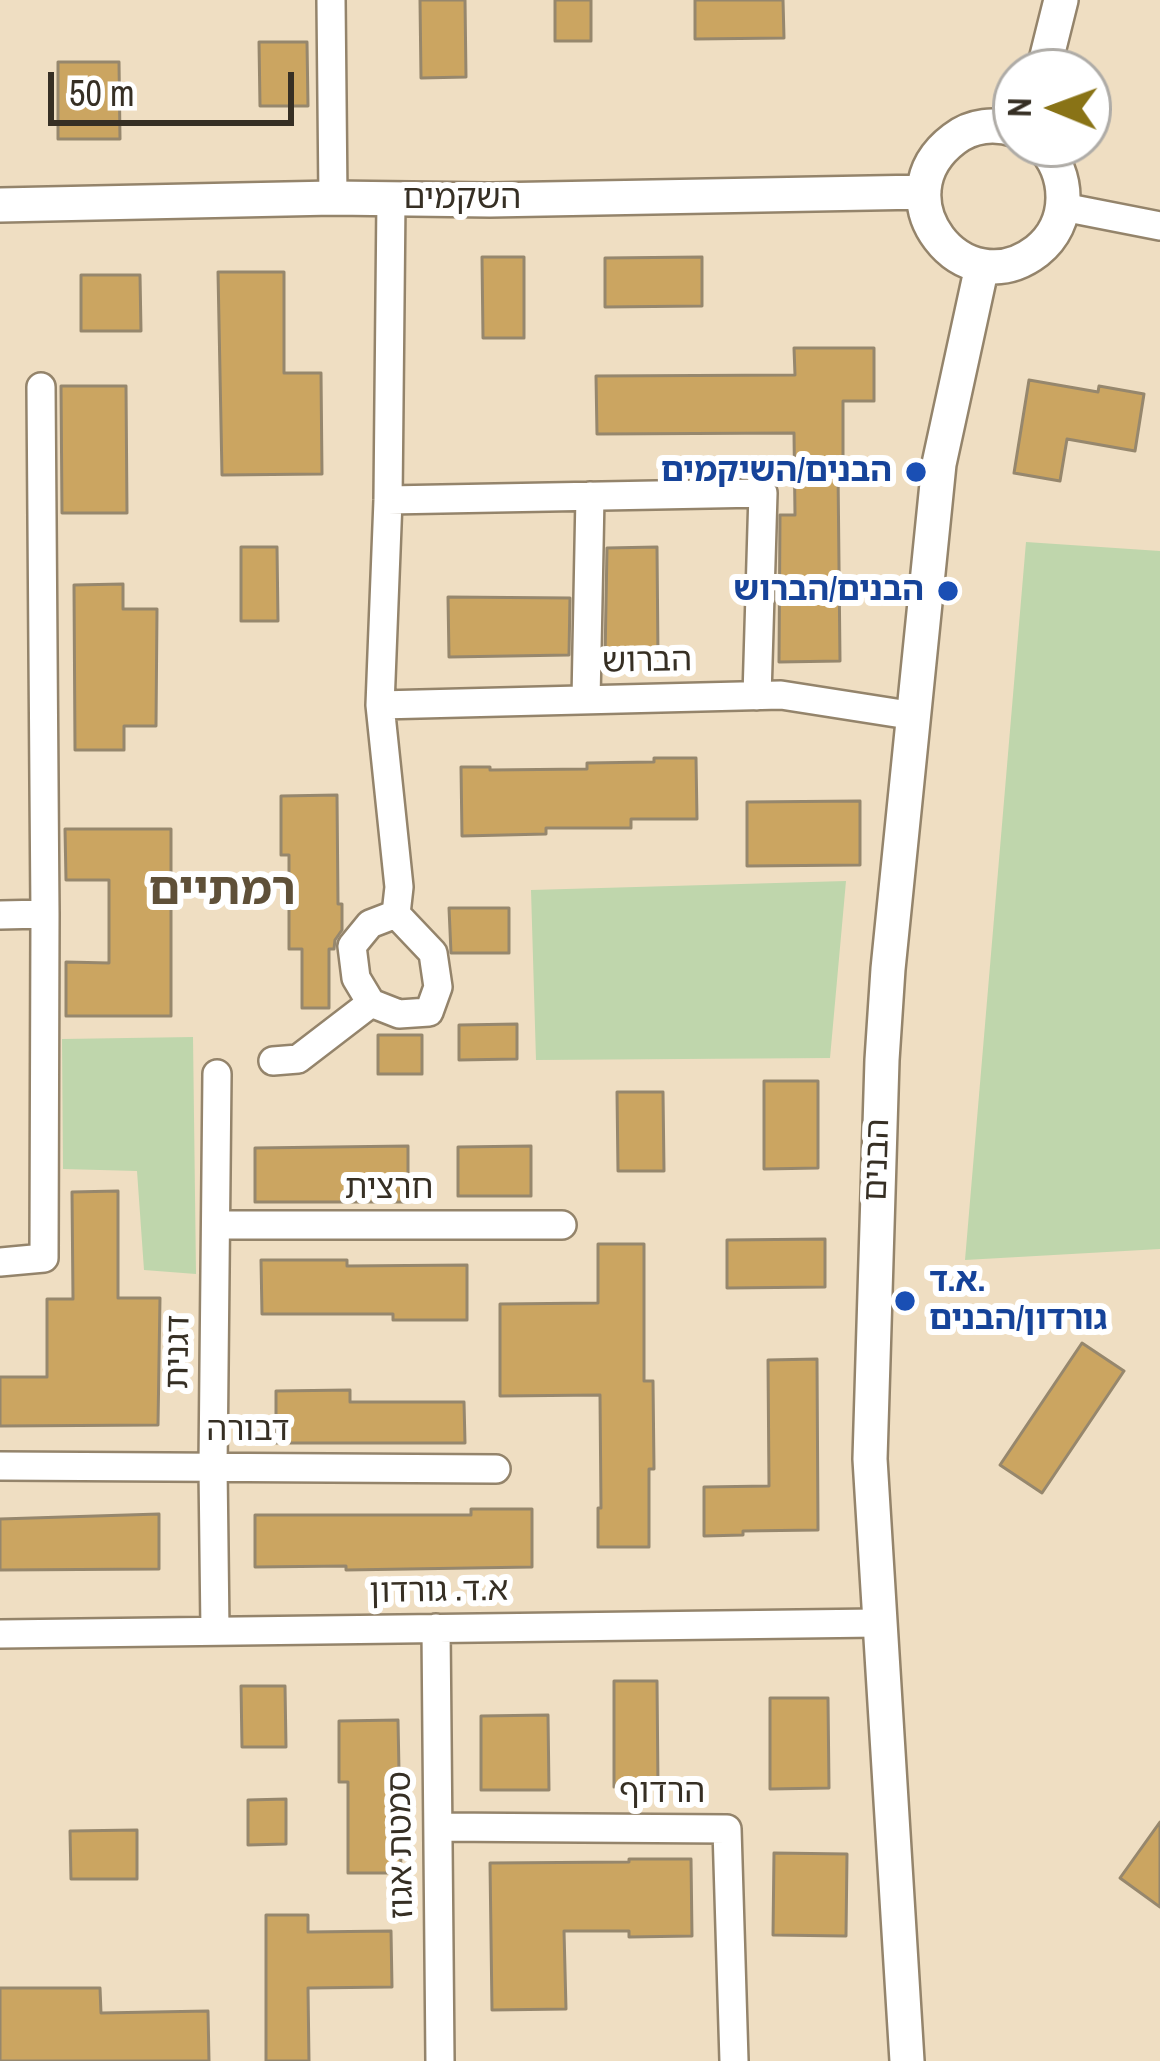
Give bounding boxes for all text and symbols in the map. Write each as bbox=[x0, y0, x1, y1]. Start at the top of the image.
scale bar bbox=[54, 48, 300, 122]
north arrow bbox=[992, 48, 1112, 168]
text: 50 m bbox=[69, 69, 135, 117]
text: N bbox=[997, 97, 1041, 118]
street label: השקמים bbox=[403, 179, 521, 219]
place label: הבנים/השיקמים bbox=[661, 452, 892, 492]
marker: הבנים/השיקמים bbox=[903, 459, 929, 485]
place label: הבנים/הברוש bbox=[733, 571, 924, 611]
marker: הבנים/הברוש bbox=[935, 578, 961, 604]
street label: הברוש bbox=[602, 641, 692, 683]
district label: רמתיים bbox=[148, 865, 296, 919]
street label: הבנים bbox=[857, 1118, 899, 1202]
street label: חרצית bbox=[345, 1169, 433, 1209]
place label: א.ד. גורדון/הבנים bbox=[929, 1262, 1107, 1340]
marker: א.ד. גורדון/הבנים bbox=[892, 1288, 918, 1314]
street label: דגנית bbox=[159, 1315, 199, 1389]
street label: דבורה bbox=[207, 1411, 289, 1451]
street label: א.ד. גורדון bbox=[369, 1571, 509, 1613]
street label: סמטת אגוז bbox=[381, 1771, 423, 1919]
street label: הרדוף bbox=[619, 1773, 705, 1813]

